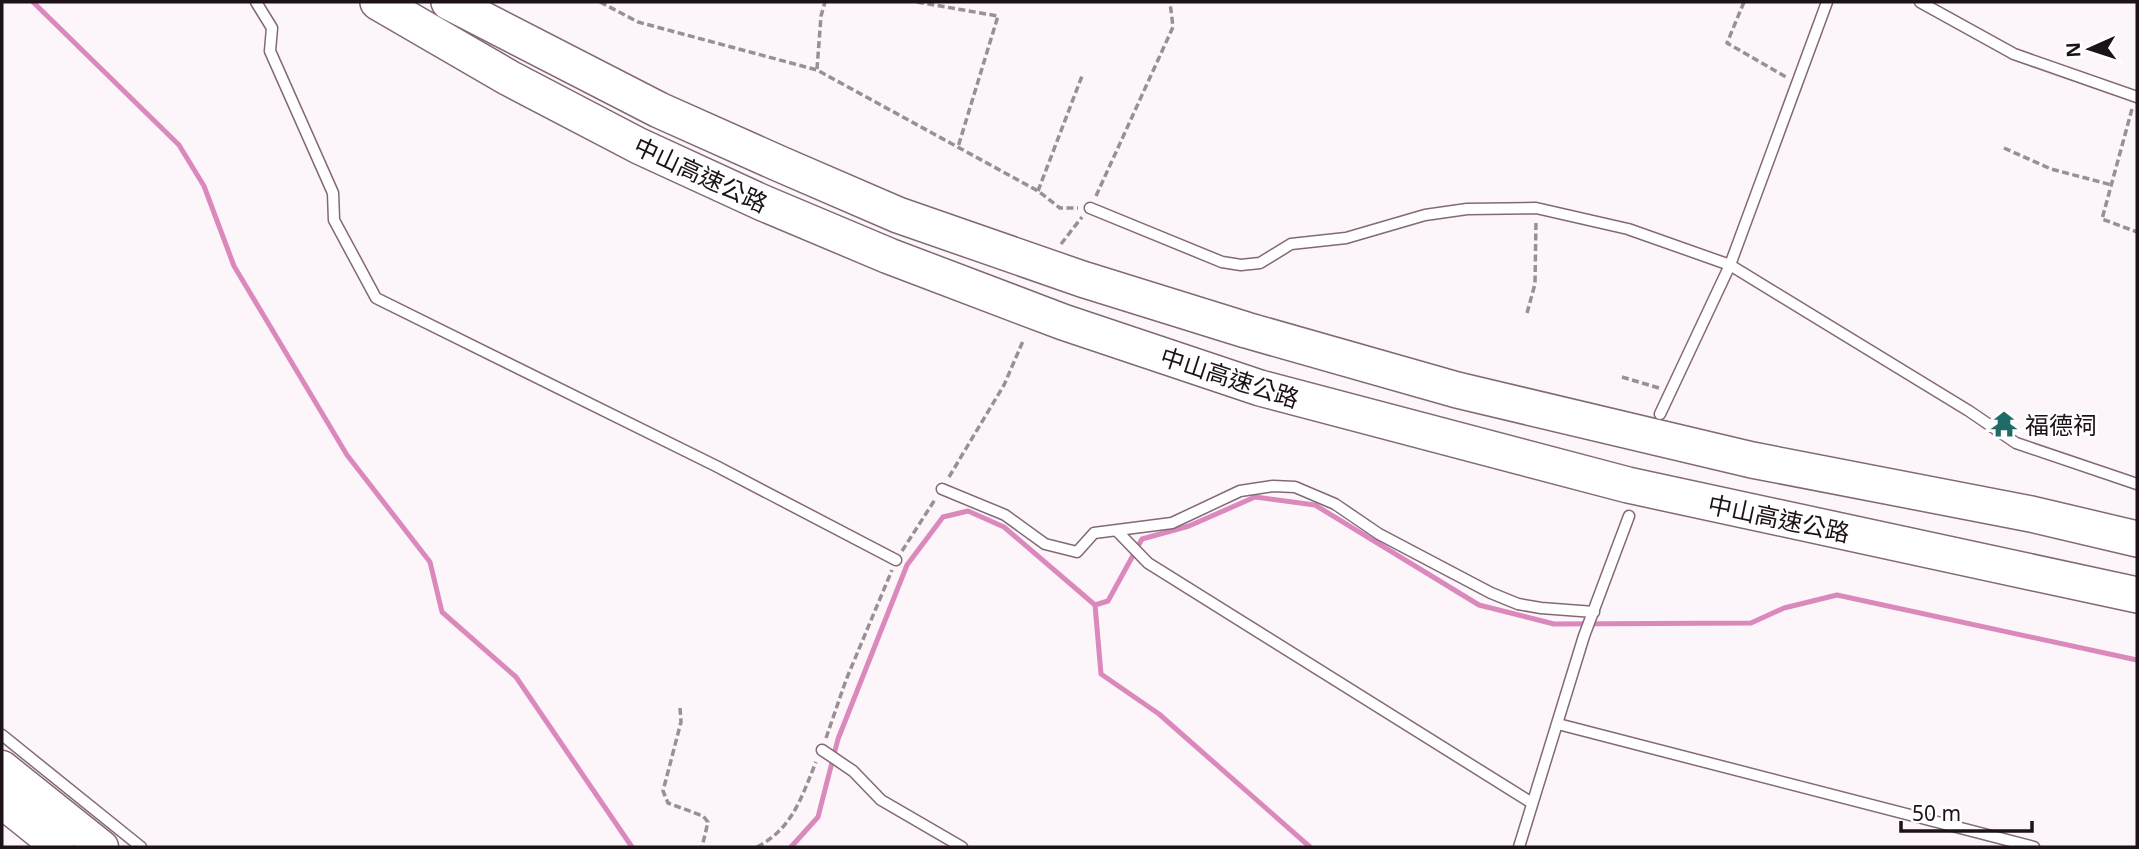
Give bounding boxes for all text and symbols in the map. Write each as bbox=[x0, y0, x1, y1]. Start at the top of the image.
north arrow bbox=[2055, 14, 2125, 84]
text: N bbox=[2060, 41, 2086, 58]
street label: 中山高速公路 bbox=[629, 129, 773, 219]
street label: 中山高速公路 bbox=[1156, 339, 1304, 415]
place label: 福德祠 bbox=[2025, 408, 2097, 441]
temple icon: 福德祠 bbox=[1989, 409, 2019, 439]
street label: 中山高速公路 bbox=[1705, 487, 1853, 549]
scale bar bbox=[1901, 790, 2032, 834]
text: 50 m bbox=[1912, 799, 1961, 827]

